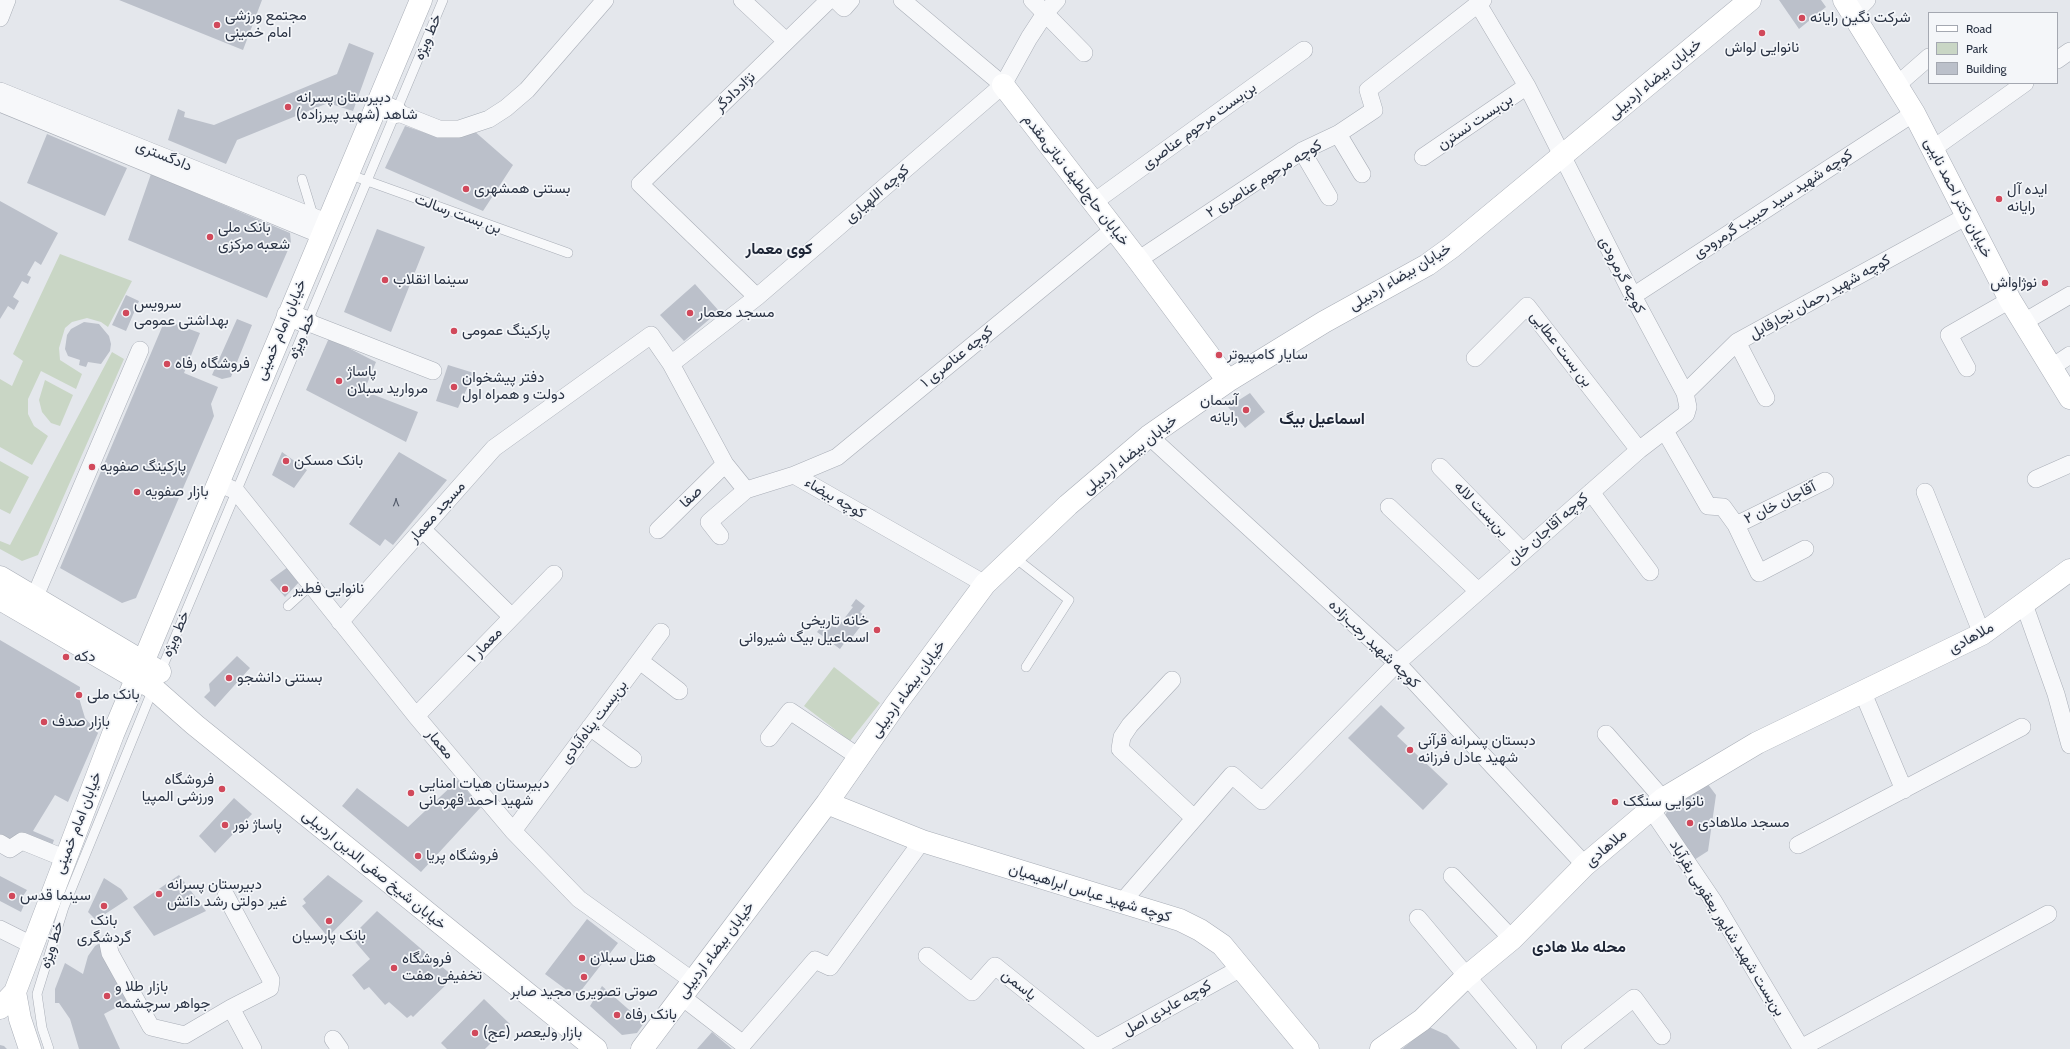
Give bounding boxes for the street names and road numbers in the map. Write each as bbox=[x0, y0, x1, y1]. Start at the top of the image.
street label: خط ویژه bbox=[410, 11, 446, 63]
street label: خیابان بیضاء اردبیلی bbox=[1605, 35, 1705, 123]
street label: نژاددادگر bbox=[711, 68, 759, 116]
street label: بن‌بست مرحوم عناصری bbox=[1138, 78, 1260, 174]
street label: بن‌بست نسترن bbox=[1434, 90, 1516, 154]
street label: خیابان حاج‌لطیف نباتی‌مقدم bbox=[1019, 110, 1133, 250]
street label: خیابان دکتر احمد نایبی bbox=[1920, 135, 1996, 261]
street label: کوچه مرحوم عناصری ۲ bbox=[1203, 136, 1325, 222]
street label: دادگستری bbox=[133, 137, 195, 175]
street label: کوچه شهید سید حبیب گرمرودی bbox=[1690, 146, 1856, 262]
street label: کوچه اللهیاری bbox=[841, 161, 913, 227]
street label: بن بست رسالت bbox=[412, 190, 504, 238]
street label: کوچه گرمرودی bbox=[1595, 234, 1649, 316]
street label: خیابان بیضاء اردبیلی bbox=[1345, 239, 1455, 315]
street label: کوچه شهید رحمان نجارقابل bbox=[1746, 251, 1894, 343]
street label: خیابان امام خمینی bbox=[252, 277, 310, 383]
street label: بن بست عطایی bbox=[1526, 307, 1596, 391]
street label: خط ویژه bbox=[284, 310, 320, 362]
street label: کوچه عناصری ۱ bbox=[917, 322, 997, 392]
street label: خیابان بیضاء اردبیلی bbox=[1079, 411, 1181, 499]
street label: کوچه بیضاء bbox=[801, 473, 869, 523]
street label: بن‌بست لاله bbox=[1450, 477, 1512, 541]
street label: مسجد معمار bbox=[405, 478, 469, 546]
street label: آقاجان خان ۲ bbox=[1741, 478, 1819, 528]
street label: صفا bbox=[676, 482, 706, 512]
street label: کوچه آقاجان خان bbox=[1504, 489, 1592, 569]
street label: کوچه شهید رجب‌زاده bbox=[1324, 596, 1424, 692]
street label: خط ویژه bbox=[158, 608, 194, 660]
street label: ملاهادی bbox=[1945, 618, 1997, 658]
street label: معمار ۱ bbox=[464, 624, 506, 666]
street label: خیابان بیضاء اردبیلی bbox=[867, 637, 949, 741]
street label: بن‌بست پناه‌آبادی bbox=[557, 677, 631, 767]
street label: معمار bbox=[422, 725, 458, 763]
street label: خیابان امام خمینی bbox=[50, 769, 106, 877]
street label: خیابان شیخ صفی الدین اردبیلی bbox=[298, 806, 450, 934]
street label: ملاهادی bbox=[1582, 825, 1630, 871]
street label: بن‌بست شهید شاپور یعقوبی بقرآباد bbox=[1665, 837, 1789, 1019]
street label: کوچه شهید عباس ابراهیمیان bbox=[1007, 860, 1173, 926]
street label: خیابان بیضاء اردبیلی bbox=[674, 898, 758, 1002]
street label: خط ویژه bbox=[36, 919, 68, 971]
street label: یاسمن bbox=[998, 965, 1040, 1005]
street label: کوچه عابدی اصل bbox=[1119, 976, 1215, 1040]

